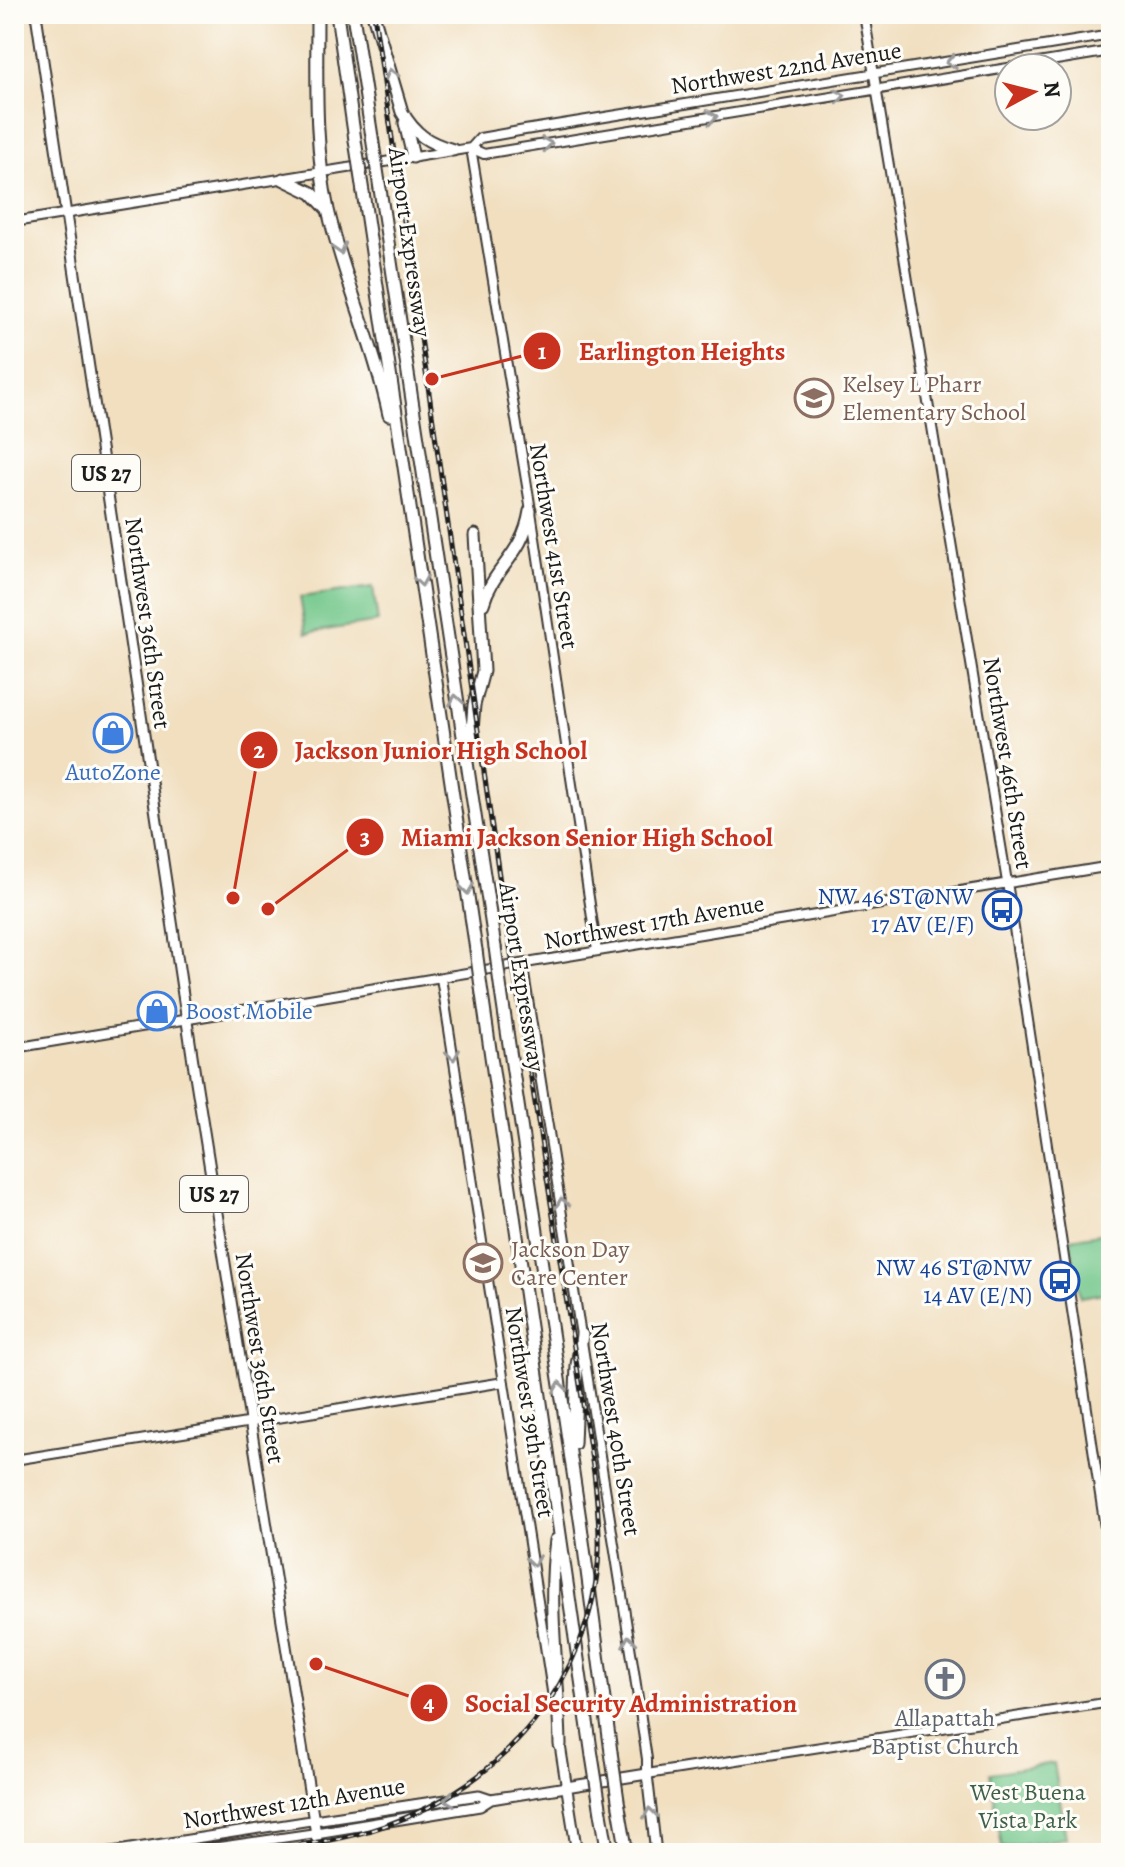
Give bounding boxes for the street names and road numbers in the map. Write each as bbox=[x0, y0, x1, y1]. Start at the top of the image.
street label: Northwest 22nd Avenue bbox=[668, 34, 904, 102]
street label: Airport Expressway bbox=[381, 144, 439, 339]
street label: Northwest 41st Street bbox=[522, 441, 586, 651]
road number: US 27 bbox=[72, 455, 140, 491]
street label: Northwest 36th Street bbox=[117, 515, 179, 731]
street label: Northwest 46th Street bbox=[975, 655, 1041, 871]
street label: Airport Expressway bbox=[491, 879, 553, 1074]
street label: Northwest 17th Avenue bbox=[541, 887, 767, 957]
road number: US 27 bbox=[180, 1176, 248, 1212]
street label: Northwest 36th Street bbox=[228, 1250, 293, 1466]
street label: Northwest 39th Street bbox=[498, 1304, 562, 1520]
street label: Northwest 40th Street bbox=[583, 1320, 649, 1538]
street label: Northwest 12th Avenue bbox=[181, 1770, 407, 1836]

